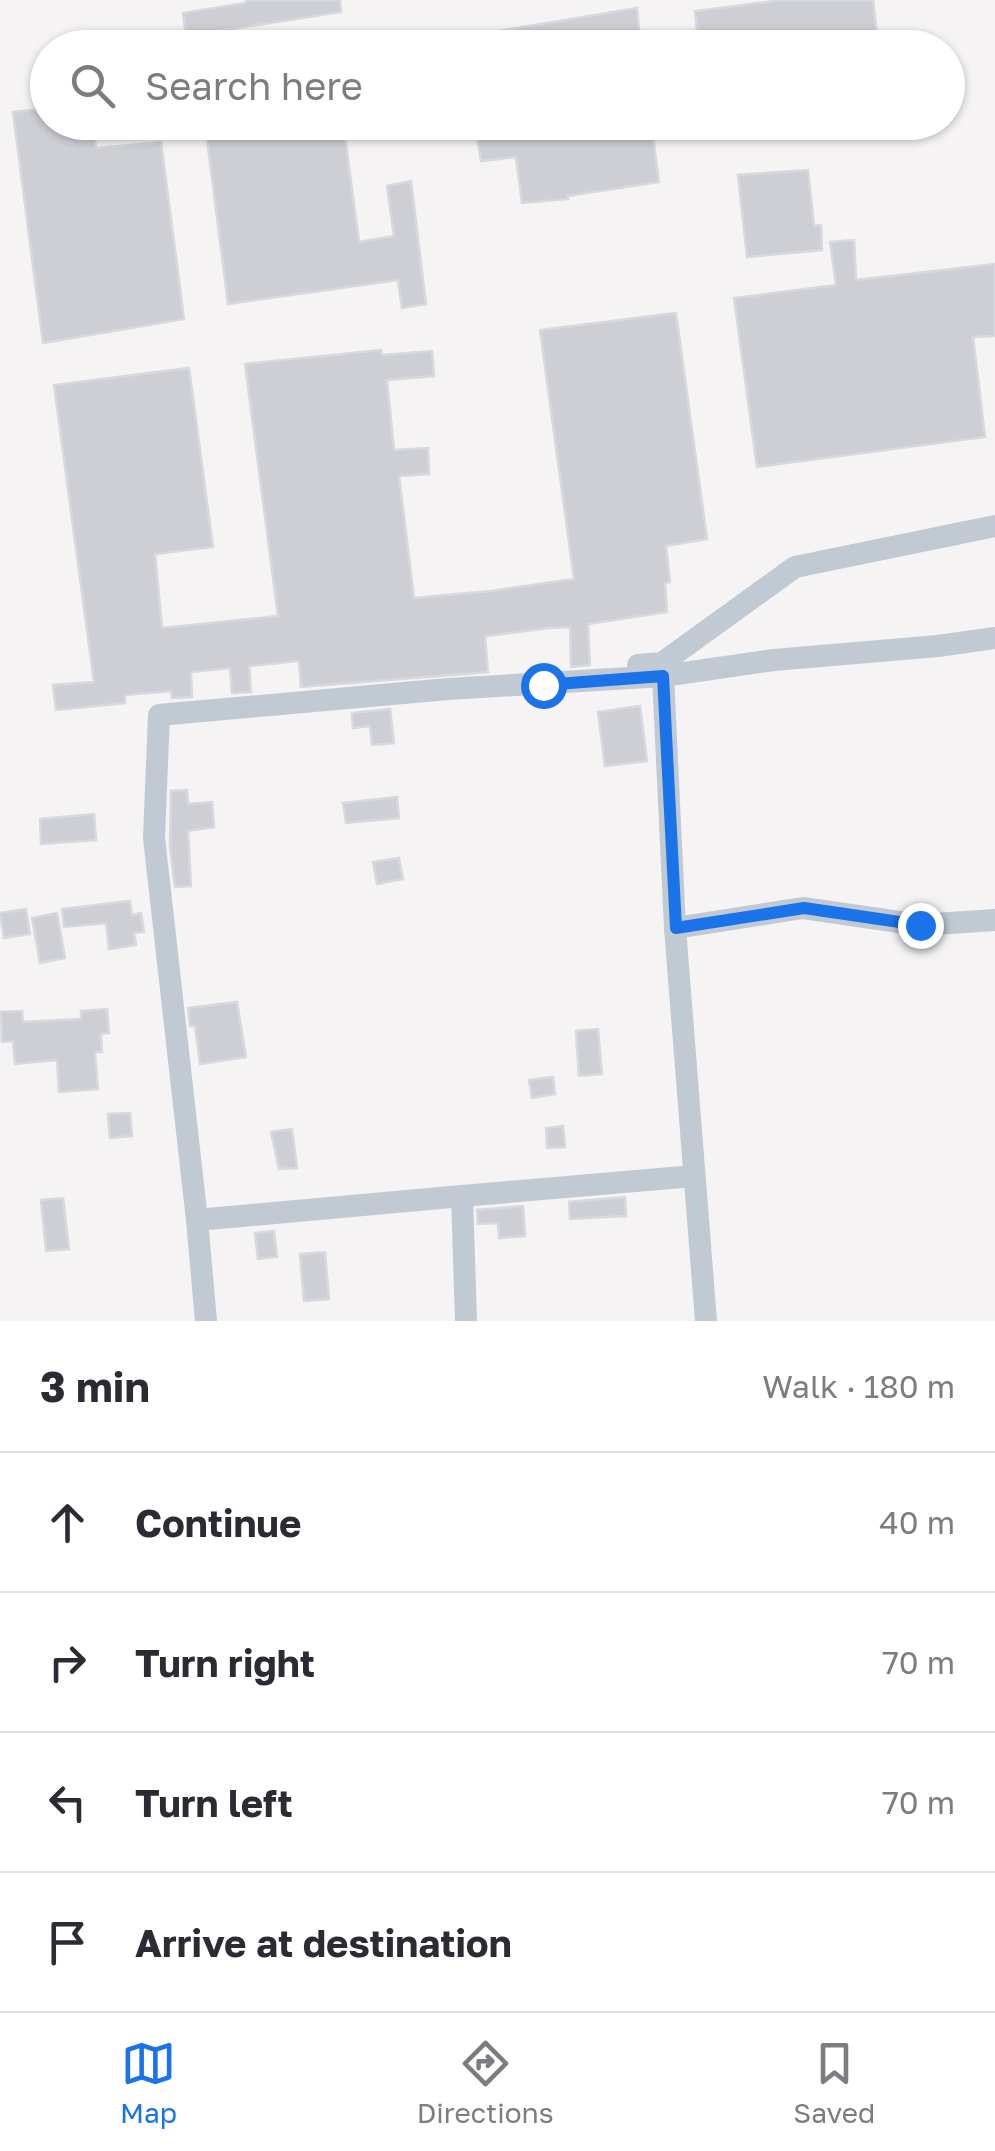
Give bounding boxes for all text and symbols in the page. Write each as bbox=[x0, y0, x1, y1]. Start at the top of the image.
search box bbox=[30, 30, 965, 140]
icon: search bbox=[65, 58, 120, 113]
text: Search here bbox=[145, 63, 363, 108]
route start bbox=[521, 663, 567, 709]
route end bbox=[898, 903, 944, 949]
text: 3 min bbox=[40, 1361, 150, 1411]
text: Walk · 180 m bbox=[762, 1367, 955, 1405]
icon: ahead bbox=[40, 1495, 95, 1550]
text: Continue bbox=[135, 1500, 301, 1545]
text: 40 m bbox=[879, 1503, 955, 1541]
icon: right bbox=[40, 1635, 95, 1690]
text: Turn right bbox=[135, 1640, 315, 1685]
text: 70 m bbox=[882, 1643, 955, 1681]
icon: left bbox=[40, 1775, 95, 1830]
text: Turn left bbox=[135, 1780, 293, 1825]
text: 70 m bbox=[882, 1783, 955, 1821]
icon: arrive bbox=[40, 1915, 95, 1970]
text: Arrive at destination bbox=[135, 1920, 512, 1965]
tab: Map bbox=[120, 2036, 177, 2129]
tab: Directions bbox=[417, 2036, 554, 2129]
tab: Saved bbox=[793, 2036, 875, 2129]

